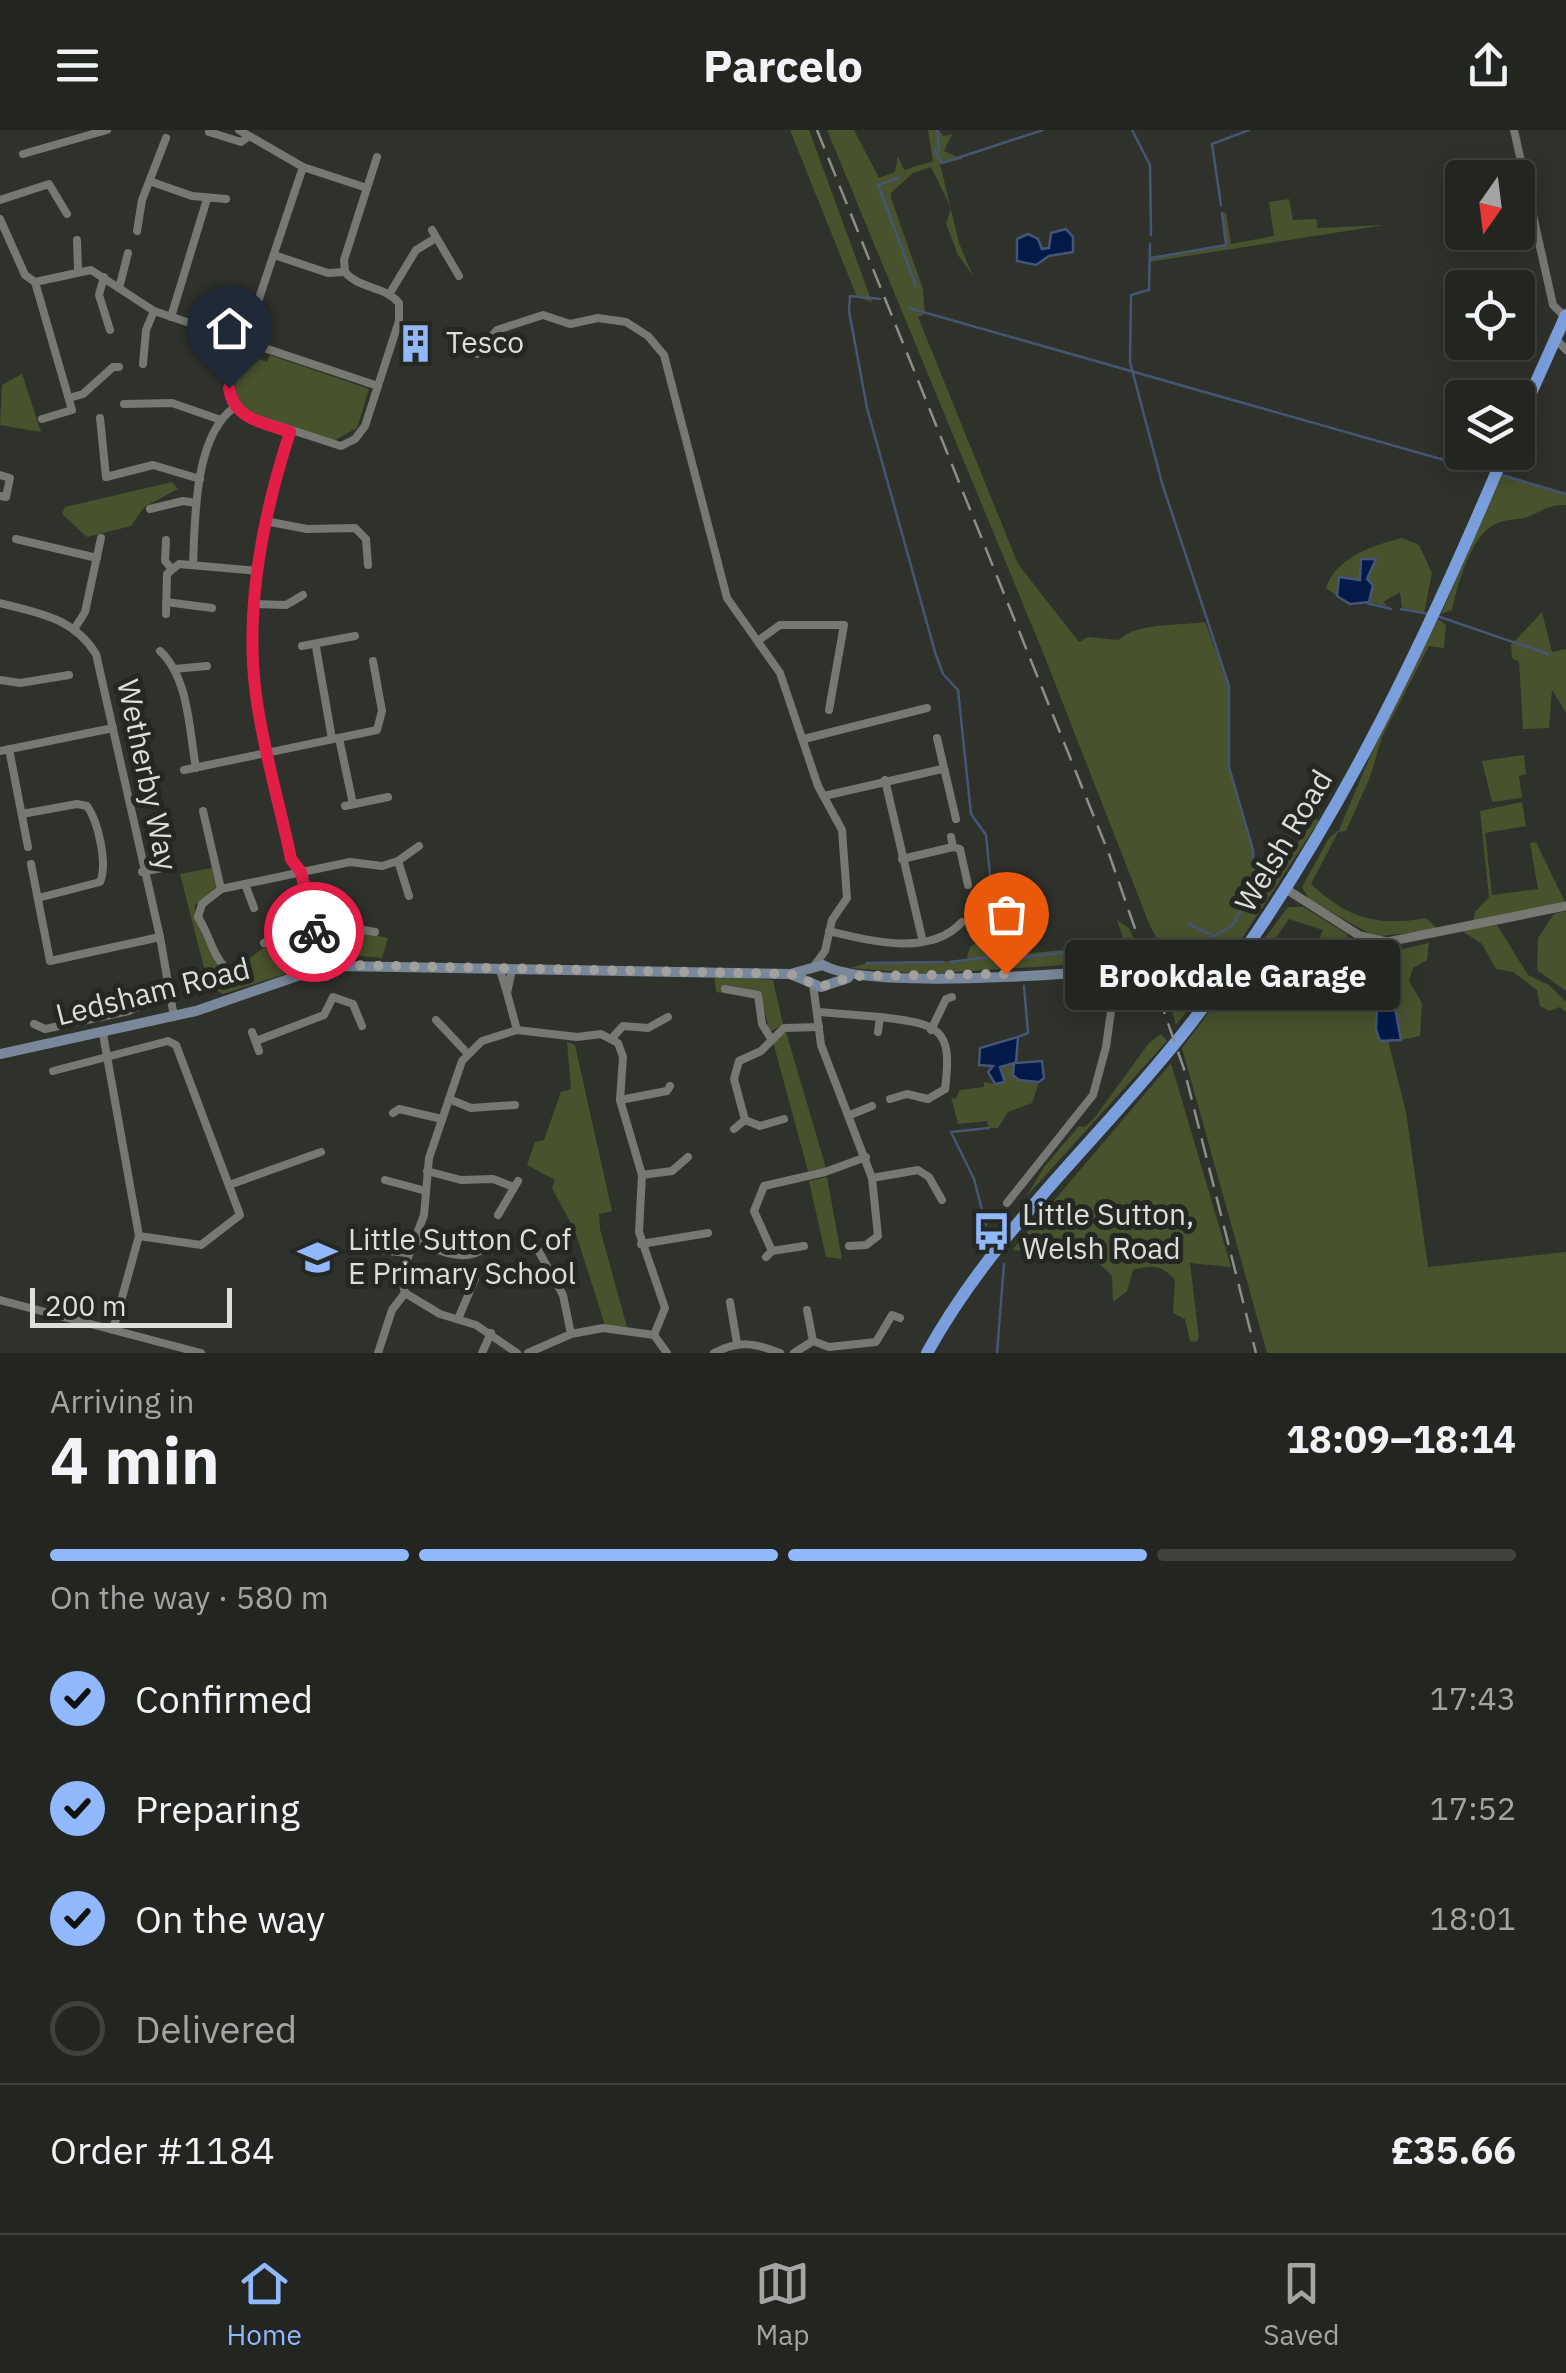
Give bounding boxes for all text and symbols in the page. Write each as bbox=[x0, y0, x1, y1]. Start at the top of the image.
text: Parcelo bbox=[703, 36, 863, 94]
icon: menu bbox=[50, 38, 105, 93]
icon: share bbox=[1461, 38, 1516, 93]
north arrow bbox=[1445, 160, 1535, 250]
map controls bbox=[1445, 160, 1535, 470]
button: locate bbox=[1445, 270, 1535, 360]
pin bbox=[187, 286, 272, 389]
icon: home bbox=[202, 301, 257, 356]
building icon: Tesco bbox=[395, 322, 437, 364]
place label: Tesco bbox=[446, 322, 524, 361]
button: layers bbox=[1445, 380, 1535, 470]
street label: Wetherby Way bbox=[109, 676, 188, 874]
street label: Welsh Road bbox=[1225, 762, 1340, 918]
pin bbox=[964, 872, 1049, 975]
courier bbox=[264, 882, 364, 982]
icon: bag bbox=[979, 887, 1034, 942]
icon: bike bbox=[287, 905, 342, 960]
callout: Brookdale Garage bbox=[1066, 939, 1401, 1009]
street label: Ledsham Road bbox=[52, 948, 254, 1033]
text: Brookdale Garage bbox=[1098, 954, 1367, 996]
place label: Little Sutton, Welsh Road bbox=[1022, 1194, 1194, 1267]
bus stop icon: Little Sutton, Welsh Road bbox=[971, 1211, 1013, 1253]
place label: Little Sutton C of E Primary School bbox=[348, 1219, 576, 1292]
school or university icon: Little Sutton C of E Primary School bbox=[297, 1236, 339, 1278]
scale bar bbox=[30, 1283, 232, 1328]
text: 200 m bbox=[45, 1287, 126, 1324]
text: Arriving in bbox=[50, 1380, 195, 1422]
text: 18:09–18:14 bbox=[1286, 1414, 1516, 1463]
text: 4 min bbox=[50, 1417, 220, 1502]
text: On the way · 580 m bbox=[50, 1576, 329, 1618]
icon: check bbox=[50, 1671, 105, 1726]
text: Confirmed bbox=[135, 1674, 313, 1723]
text: 17:43 bbox=[1430, 1677, 1516, 1719]
icon: check bbox=[50, 1781, 105, 1836]
text: Preparing bbox=[135, 1784, 300, 1833]
text: 17:52 bbox=[1430, 1787, 1516, 1829]
icon: check bbox=[50, 1891, 105, 1946]
text: On the way bbox=[135, 1894, 325, 1943]
text: 18:01 bbox=[1430, 1897, 1516, 1939]
text: Delivered bbox=[135, 2004, 297, 2053]
text: Order #1184 bbox=[50, 2125, 275, 2174]
text: £35.66 bbox=[1391, 2125, 1516, 2174]
tab: Home bbox=[227, 2256, 302, 2353]
tab: Map bbox=[755, 2256, 810, 2353]
tab: Saved bbox=[1263, 2256, 1339, 2353]

